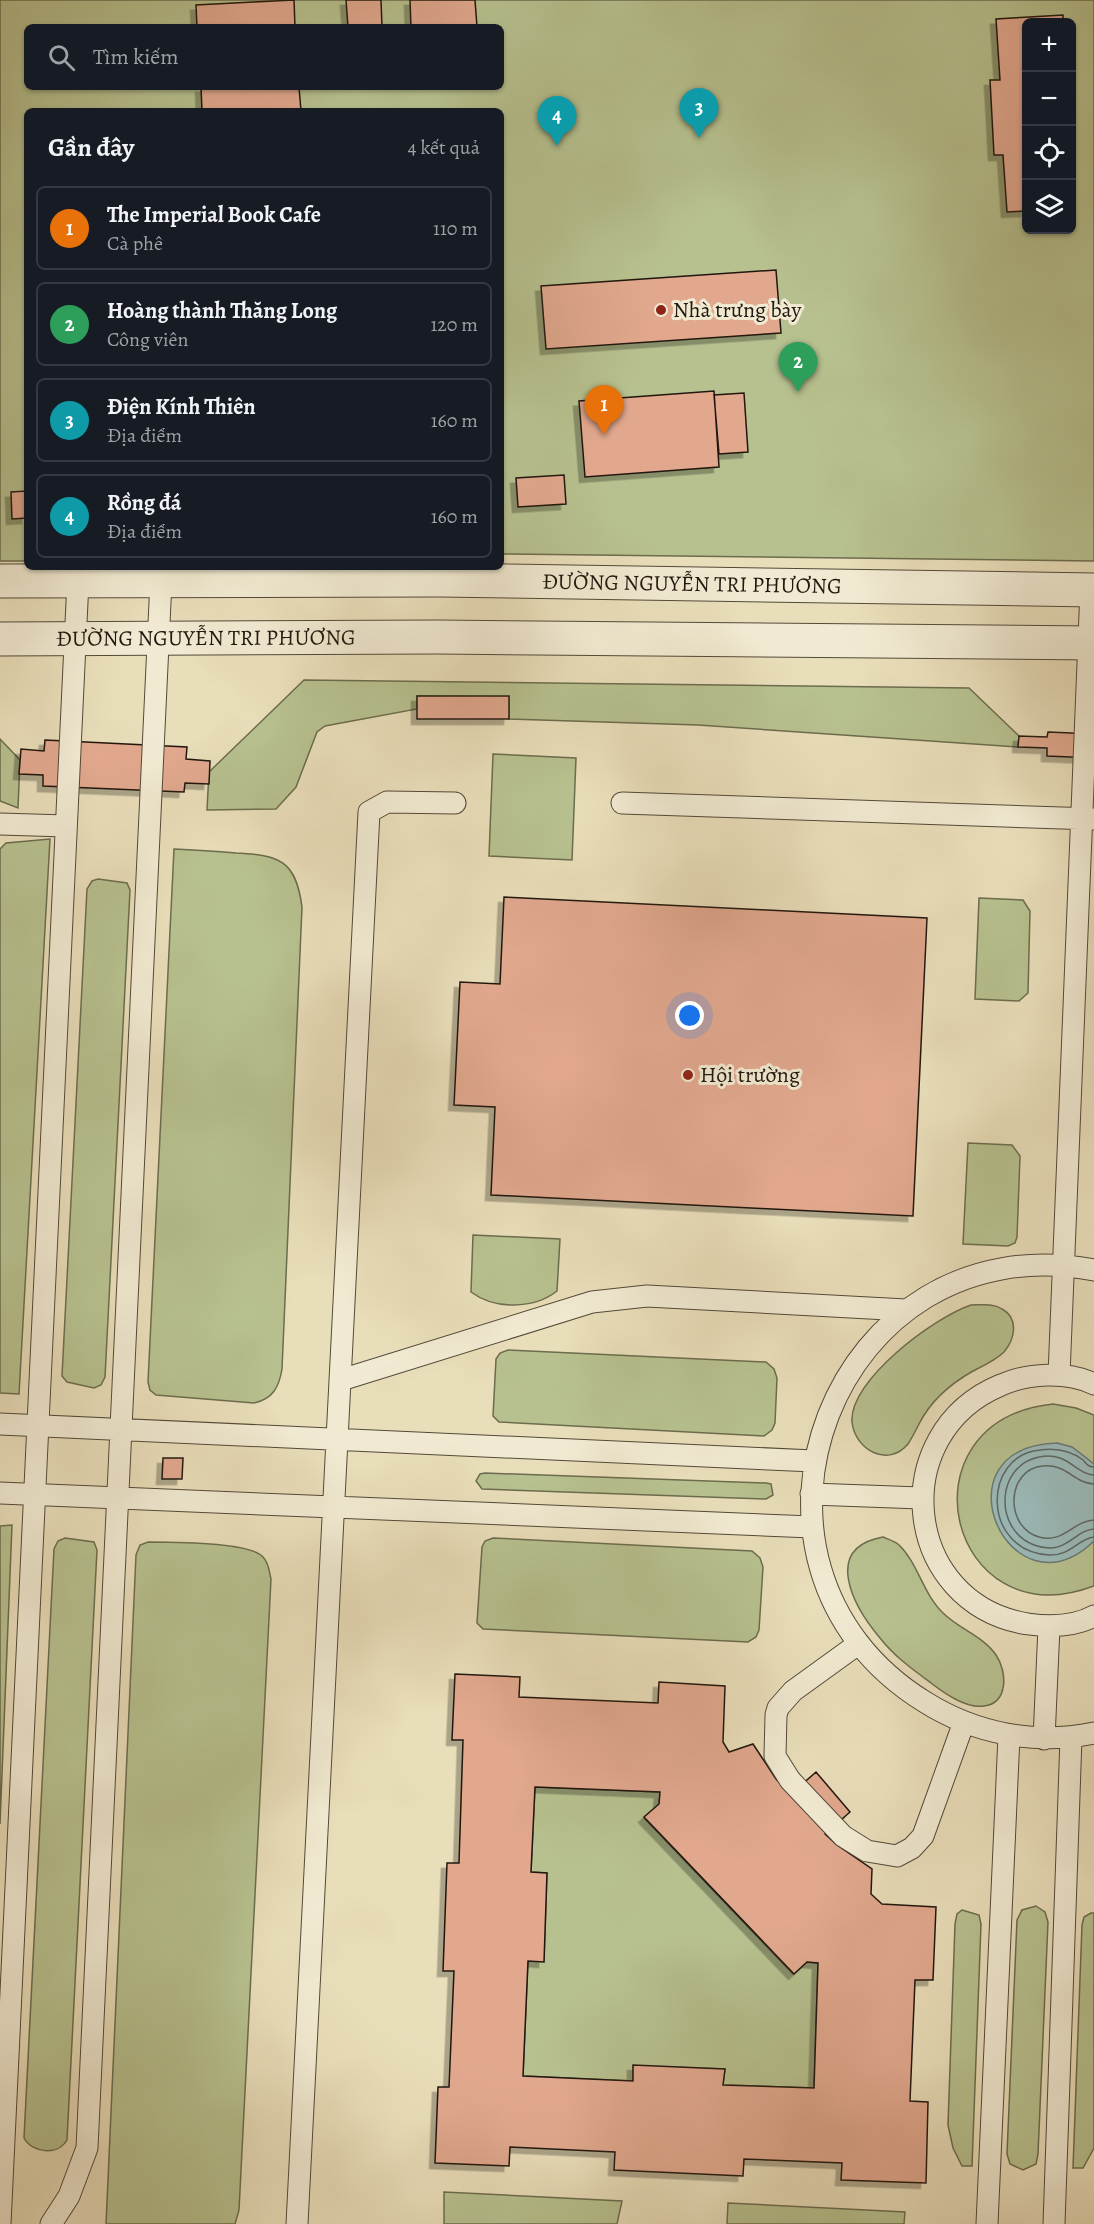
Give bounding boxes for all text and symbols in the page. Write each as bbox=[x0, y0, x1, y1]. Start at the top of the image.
map controls bbox=[1022, 18, 1076, 234]
button: + bbox=[1022, 18, 1076, 72]
search box bbox=[24, 24, 504, 90]
icon: search bbox=[45, 41, 78, 74]
text: Tìm kiếm bbox=[93, 42, 179, 72]
button: − bbox=[1022, 72, 1076, 126]
pin: 3 bbox=[680, 88, 718, 138]
pin: 4 bbox=[538, 96, 576, 146]
button: locate bbox=[1022, 126, 1076, 180]
text: Gần đây bbox=[48, 130, 134, 165]
text: 4 kết quả bbox=[407, 134, 480, 161]
button: layers bbox=[1022, 180, 1076, 234]
text: The Imperial Book Cafe bbox=[107, 200, 321, 230]
text: 1 bbox=[66, 215, 73, 242]
text: 110 m bbox=[433, 215, 478, 242]
text: Cà phê bbox=[107, 230, 163, 257]
place label: Nhà trưng bày bbox=[673, 295, 801, 325]
text: Hoàng thành Thăng Long bbox=[107, 296, 337, 326]
marker: Nhà trưng bày bbox=[654, 303, 668, 317]
text: 2 bbox=[65, 311, 74, 338]
text: 120 m bbox=[430, 311, 478, 338]
text: Công viên bbox=[107, 326, 188, 353]
pin: 2 bbox=[778, 342, 818, 392]
pin: 1 bbox=[584, 386, 624, 435]
text: Điện Kính Thiên bbox=[107, 392, 256, 422]
text: 3 bbox=[65, 407, 74, 434]
text: 160 m bbox=[431, 407, 478, 434]
text: Địa điểm bbox=[107, 422, 182, 449]
text: Rồng đá bbox=[107, 488, 181, 518]
text: 4 bbox=[65, 503, 74, 530]
text: 160 m bbox=[431, 503, 478, 530]
text: Địa điểm bbox=[107, 518, 182, 545]
street label: ĐƯỜNG NGUYỄN TRI PHƯƠNG bbox=[542, 567, 842, 601]
street label: ĐƯỜNG NGUYỄN TRI PHƯƠNG bbox=[56, 622, 356, 654]
your location bbox=[675, 1001, 704, 1030]
place label: Hội trường bbox=[700, 1060, 800, 1090]
marker: Hội trường bbox=[681, 1068, 695, 1082]

